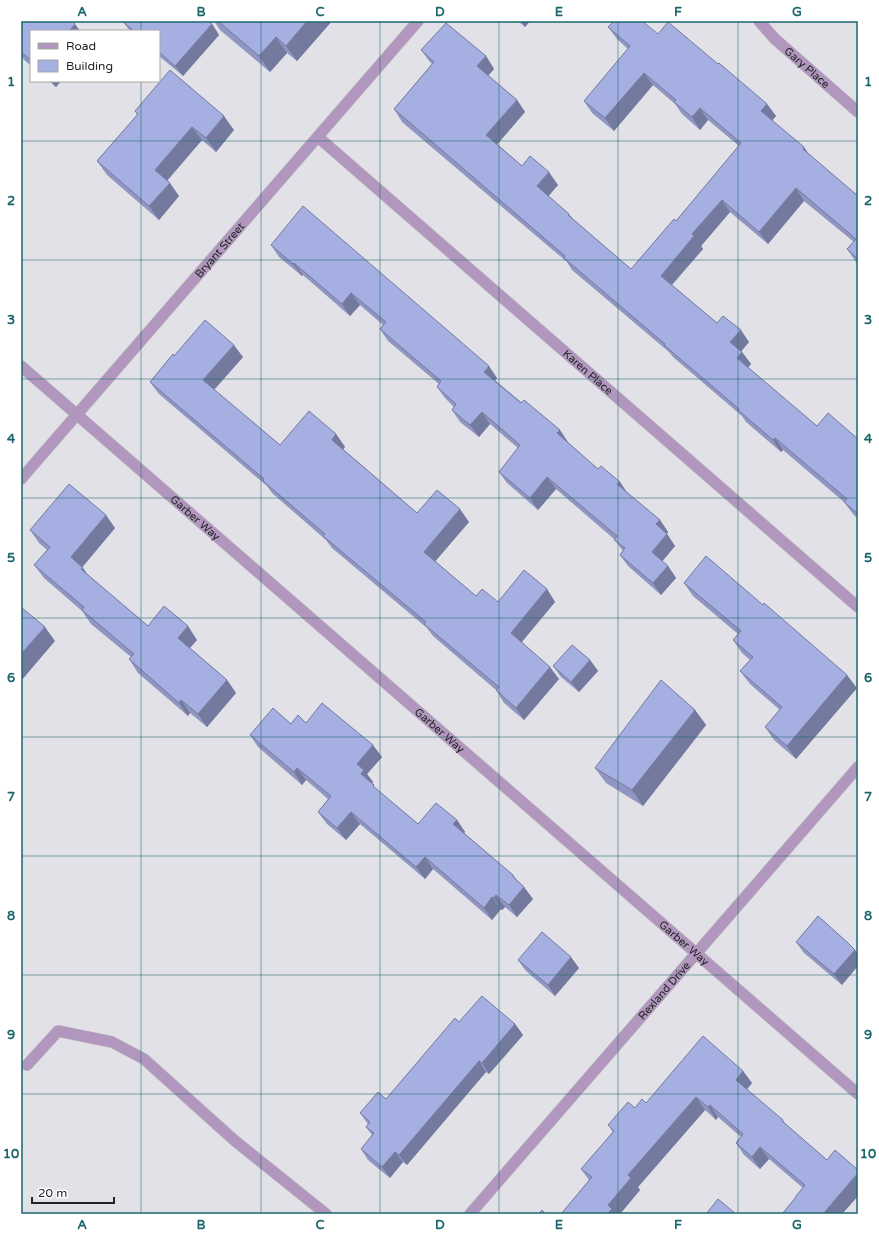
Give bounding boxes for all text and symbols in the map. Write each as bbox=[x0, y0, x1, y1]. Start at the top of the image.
text: A bbox=[77, 4, 87, 20]
text: B bbox=[196, 4, 206, 20]
text: C bbox=[315, 4, 325, 20]
text: D bbox=[435, 4, 445, 20]
text: E bbox=[555, 4, 563, 20]
text: F bbox=[674, 4, 682, 20]
text: G bbox=[792, 4, 802, 20]
legend bbox=[30, 30, 160, 82]
text: Road bbox=[66, 39, 96, 53]
street label: Gary Place bbox=[782, 44, 832, 91]
text: Building bbox=[66, 59, 113, 73]
text: 1 bbox=[7, 74, 15, 90]
text: 1 bbox=[864, 74, 872, 90]
text: 2 bbox=[7, 193, 15, 209]
text: 2 bbox=[864, 193, 872, 209]
street label: Bryant Street bbox=[192, 220, 247, 280]
text: 3 bbox=[7, 312, 15, 328]
text: 3 bbox=[864, 312, 872, 328]
street label: Karen Place bbox=[560, 347, 616, 397]
text: 4 bbox=[7, 431, 16, 447]
text: 4 bbox=[864, 431, 873, 447]
street label: Garber Way bbox=[168, 492, 223, 543]
text: 5 bbox=[7, 550, 15, 566]
text: 5 bbox=[864, 550, 872, 566]
text: 6 bbox=[7, 670, 15, 686]
text: 6 bbox=[864, 670, 872, 686]
street label: Garber Way bbox=[412, 705, 467, 755]
text: 7 bbox=[7, 789, 15, 805]
text: 7 bbox=[864, 789, 872, 805]
text: 8 bbox=[7, 908, 15, 924]
text: 8 bbox=[864, 908, 872, 924]
street label: Garber Way bbox=[657, 918, 712, 968]
street label: Rexland Drive bbox=[635, 959, 693, 1022]
text: 9 bbox=[7, 1027, 15, 1043]
text: 9 bbox=[864, 1027, 872, 1043]
text: 10 bbox=[3, 1146, 19, 1162]
text: 10 bbox=[860, 1146, 876, 1162]
scale bar bbox=[32, 1179, 114, 1205]
text: 20 m bbox=[38, 1186, 67, 1200]
text: A bbox=[77, 1217, 87, 1233]
text: B bbox=[196, 1217, 206, 1233]
text: C bbox=[315, 1217, 325, 1233]
text: D bbox=[435, 1217, 445, 1233]
text: E bbox=[555, 1217, 563, 1233]
text: F bbox=[674, 1217, 682, 1233]
text: G bbox=[792, 1217, 802, 1233]

